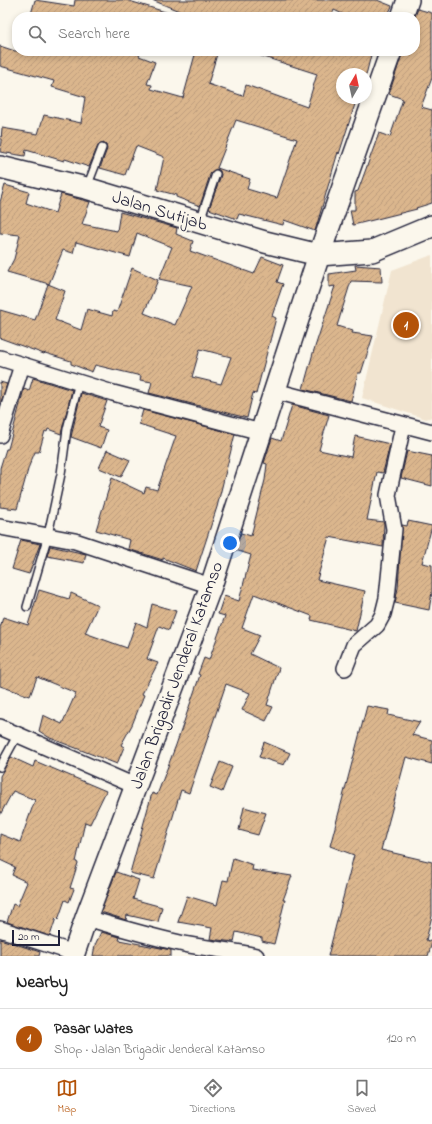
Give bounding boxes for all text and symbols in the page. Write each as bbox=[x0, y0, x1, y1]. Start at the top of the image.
search box bbox=[12, 12, 420, 56]
icon: search bbox=[26, 23, 48, 45]
text: Search here bbox=[58, 23, 130, 45]
north arrow bbox=[336, 68, 372, 104]
street label: Jalan Sutijab bbox=[108, 185, 211, 239]
pin: 1 bbox=[393, 310, 419, 340]
your location bbox=[220, 533, 240, 553]
street label: Jalan Brigadir Jenderal Katamso bbox=[125, 558, 232, 793]
scale bar bbox=[12, 928, 60, 947]
text: 20 m bbox=[18, 929, 40, 945]
text: Nearby bbox=[16, 970, 68, 995]
text: Pasar Wates bbox=[54, 1018, 133, 1040]
text: 1 bbox=[27, 1029, 31, 1048]
text: 120 m bbox=[386, 1029, 416, 1048]
text: Shop · Jalan Brigadir Jenderal Katamso bbox=[54, 1040, 265, 1059]
tab: Map bbox=[56, 1077, 78, 1117]
tab: Directions bbox=[190, 1077, 235, 1117]
tab: Saved bbox=[347, 1077, 376, 1117]

